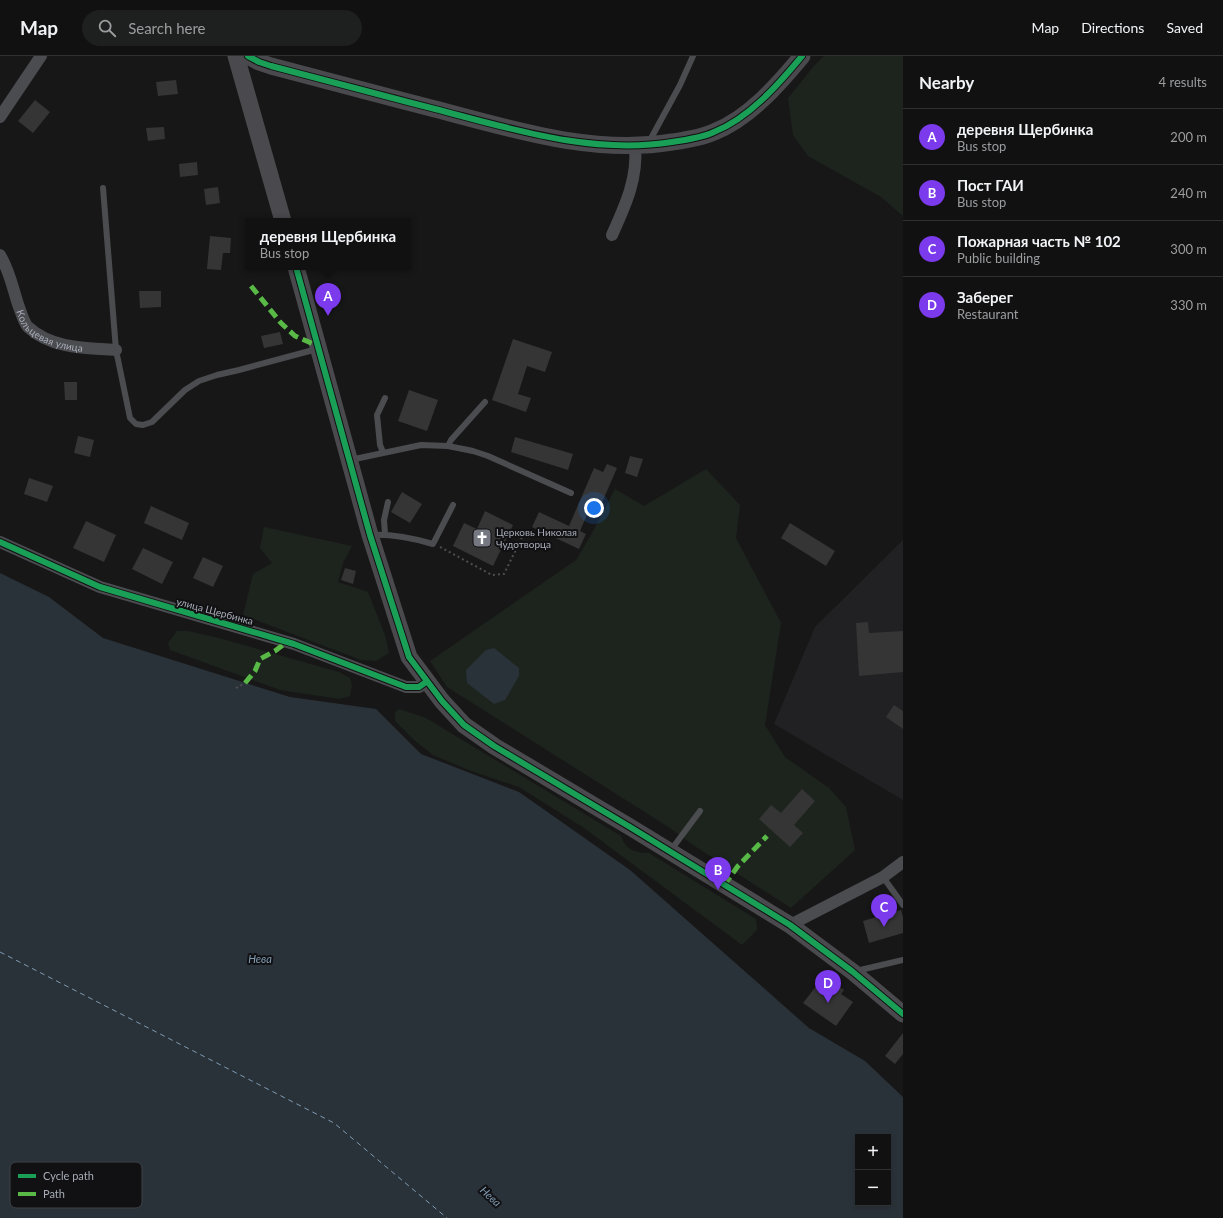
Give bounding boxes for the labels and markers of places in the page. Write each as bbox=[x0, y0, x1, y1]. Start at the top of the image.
pin: A bbox=[315, 283, 341, 316]
place label: Церковь Николая Чудотворца bbox=[496, 526, 577, 550]
church icon: Церковь Николая Чудотворца bbox=[471, 527, 493, 549]
pin: B bbox=[705, 857, 731, 890]
pin: C bbox=[871, 894, 897, 927]
pin: D bbox=[815, 970, 841, 1003]

